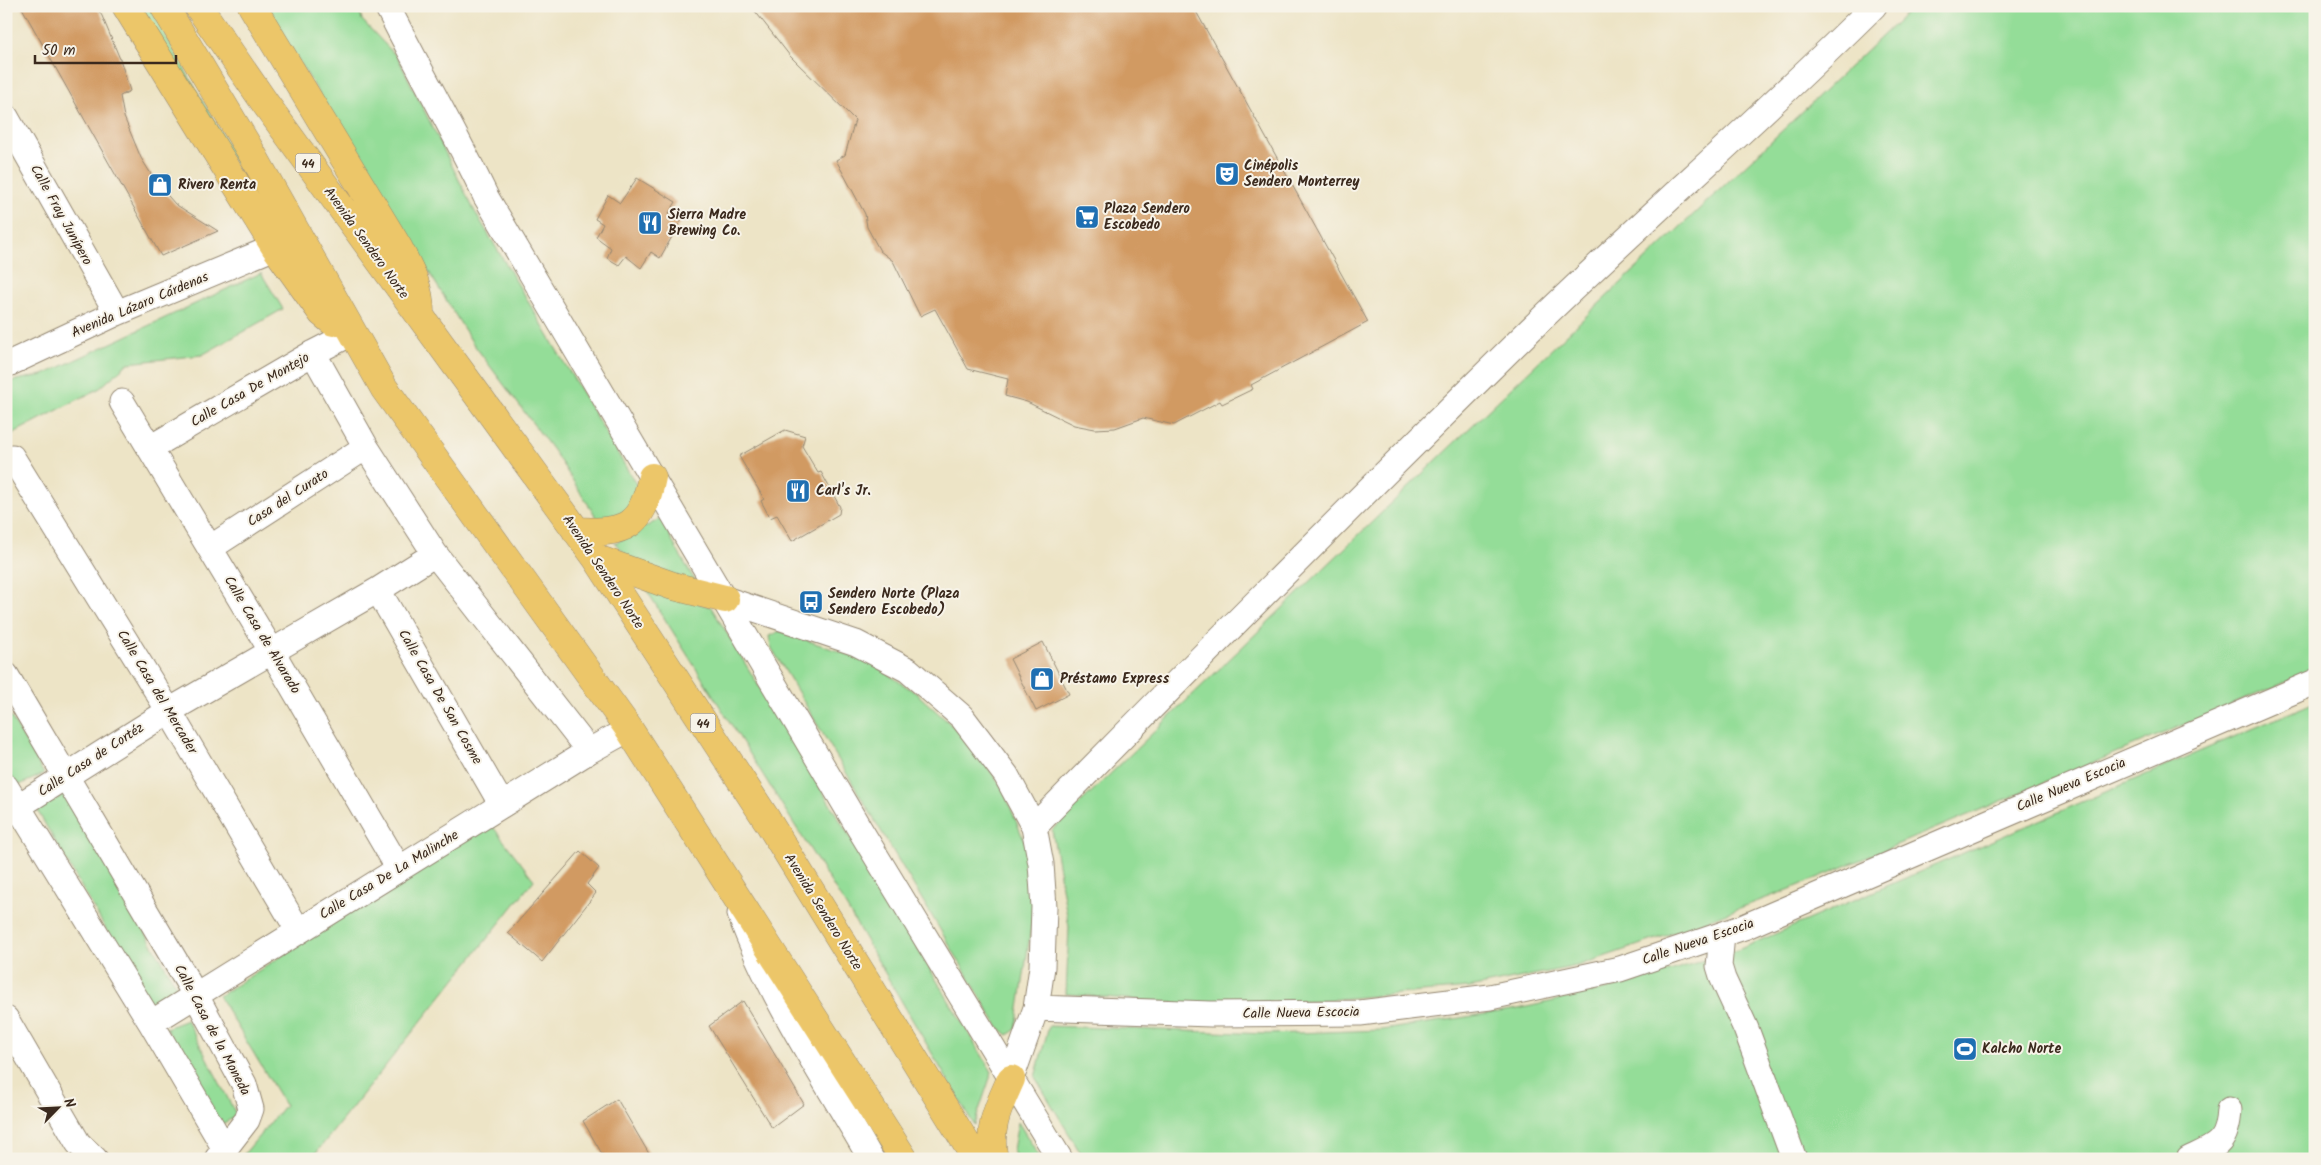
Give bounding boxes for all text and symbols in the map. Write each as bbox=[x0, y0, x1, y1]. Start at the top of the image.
scale bar bbox=[35, 32, 176, 64]
text: 50 m bbox=[42, 39, 76, 63]
road number: 44 bbox=[296, 154, 320, 172]
place label: Cinépolis Sendero Monterrey bbox=[1244, 155, 1360, 193]
street label: Calle Fray Junípero bbox=[24, 160, 98, 270]
theatre icon: Cinépolis Sendero Monterrey bbox=[1214, 161, 1240, 187]
shop icon: Rivero Renta bbox=[147, 172, 173, 198]
place label: Rivero Renta bbox=[178, 174, 256, 196]
street label: Avenida Sendero Norte bbox=[318, 182, 415, 304]
place label: Plaza Sendero Escobedo bbox=[1104, 198, 1191, 236]
place label: Sierra Madre Brewing Co. bbox=[668, 204, 746, 242]
supermarket icon: Plaza Sendero Escobedo bbox=[1074, 204, 1100, 230]
restaurant icon: Sierra Madre Brewing Co. bbox=[637, 210, 663, 236]
street label: Avenida Lázaro Cárdenas bbox=[68, 266, 212, 344]
street label: Calle Casa De Montejo bbox=[186, 347, 314, 433]
street label: Casa del Curato bbox=[243, 463, 333, 533]
restaurant icon: Carl's Jr. bbox=[785, 478, 811, 504]
place label: Carl's Jr. bbox=[816, 480, 871, 502]
street label: Avenida Sendero Norte bbox=[556, 510, 650, 634]
street label: Calle Casa de Alvarado bbox=[218, 572, 306, 698]
place label: Sendero Norte (Plaza Sendero Escobedo) bbox=[828, 583, 959, 621]
bus stop icon: Sendero Norte (Plaza Sendero Escobedo) bbox=[798, 589, 824, 615]
street label: Calle Casa De San Cosme bbox=[392, 625, 488, 769]
street label: Calle Casa del Mercader bbox=[111, 626, 204, 760]
shop icon: Préstamo Express bbox=[1029, 666, 1055, 692]
place label: Préstamo Express bbox=[1060, 668, 1170, 690]
road number: 44 bbox=[690, 714, 716, 732]
street label: Calle Casa de Cortéz bbox=[34, 717, 148, 803]
street label: Calle Nueva Escocia bbox=[2013, 752, 2129, 818]
street label: Calle Casa De La Malinche bbox=[315, 824, 464, 925]
street label: Avenida Sendero Norte bbox=[778, 849, 868, 975]
street label: Calle Nueva Escocia bbox=[1639, 913, 1757, 971]
street label: Calle Casa de la Moneda bbox=[168, 960, 256, 1100]
street label: Calle Nueva Escocia bbox=[1242, 1001, 1360, 1025]
sports icon: Kalcho Norte bbox=[1952, 1036, 1978, 1062]
place label: Kalcho Norte bbox=[1982, 1038, 2061, 1060]
north arrow bbox=[32, 1082, 82, 1132]
text: N bbox=[57, 1095, 81, 1112]

